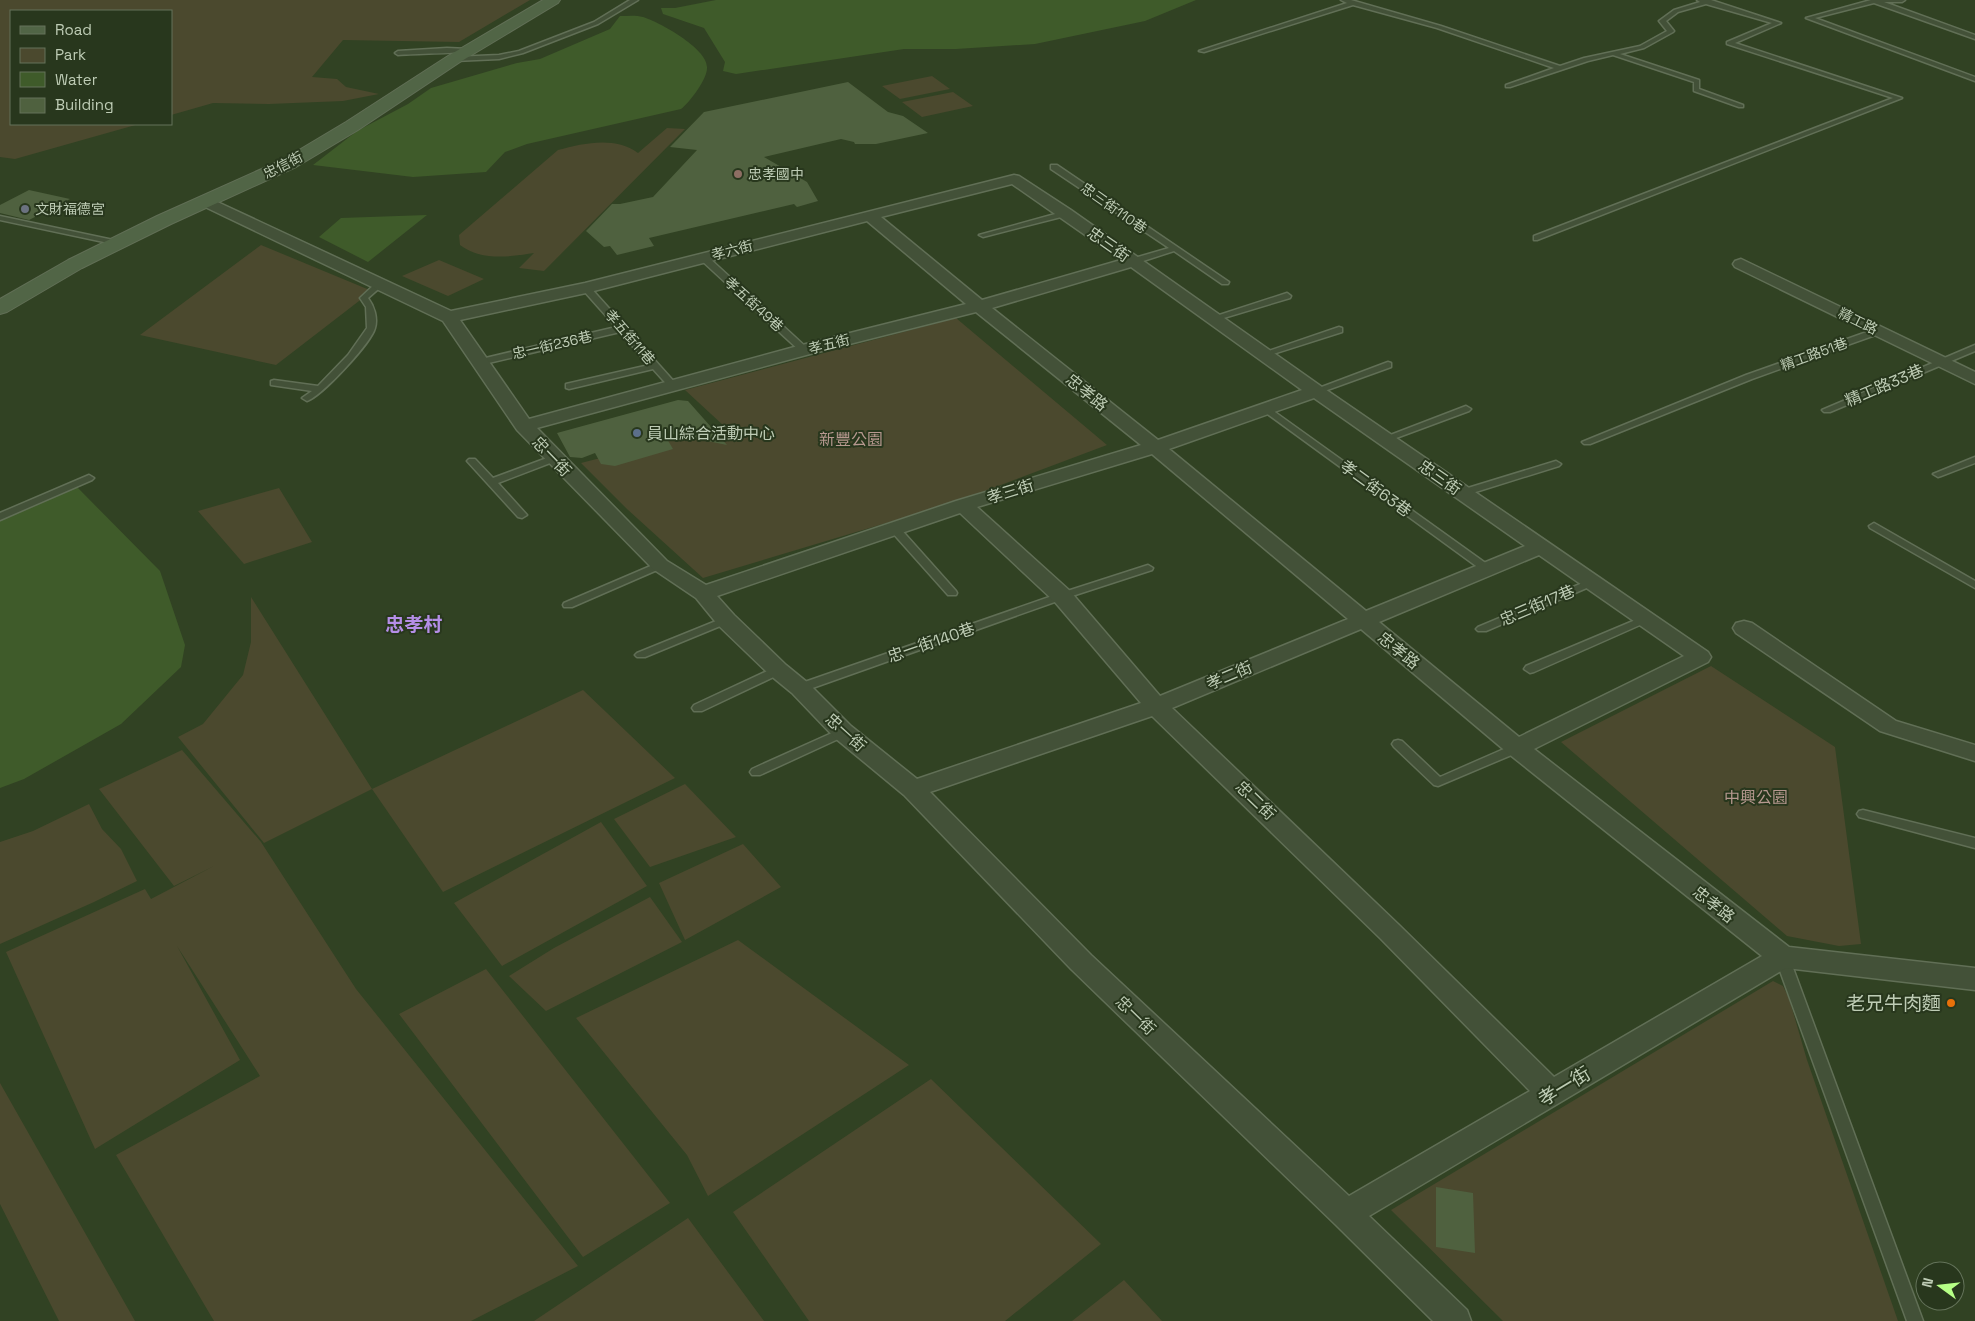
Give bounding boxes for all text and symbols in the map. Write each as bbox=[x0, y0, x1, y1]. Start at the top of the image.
legend bbox=[10, 10, 172, 125]
text: Road bbox=[55, 20, 92, 39]
text: Park bbox=[55, 45, 86, 64]
text: Water bbox=[55, 70, 98, 89]
text: Building bbox=[55, 95, 114, 114]
street label: 忠信街 bbox=[260, 147, 306, 183]
place label: 忠孝國中 bbox=[748, 165, 804, 183]
marker: 忠孝國中 bbox=[732, 168, 744, 180]
street label: 忠三街110巷 bbox=[1077, 179, 1151, 237]
place label: 文財福德宮 bbox=[35, 200, 105, 218]
marker: 文財福德宮 bbox=[19, 203, 31, 215]
street label: 忠三街 bbox=[1083, 222, 1134, 267]
street label: 孝六街 bbox=[709, 236, 755, 264]
street label: 孝五街49巷 bbox=[721, 273, 787, 335]
street label: 精工路 bbox=[1835, 304, 1881, 338]
street label: 孝五街11巷 bbox=[601, 306, 659, 368]
street label: 忠一街236巷 bbox=[510, 327, 594, 363]
street label: 孝五街 bbox=[806, 330, 852, 358]
street label: 精工路51巷 bbox=[1778, 334, 1850, 374]
street label: 精工路33巷 bbox=[1842, 360, 1927, 411]
street label: 忠孝路 bbox=[1061, 369, 1112, 416]
place label: 員山綜合活動中心 bbox=[647, 423, 775, 444]
marker: 員山綜合活動中心 bbox=[631, 427, 643, 439]
park label: 新豐公園 bbox=[819, 429, 883, 450]
street label: 忠一街 bbox=[527, 432, 576, 481]
street label: 孝二街63巷 bbox=[1336, 455, 1416, 521]
street label: 忠三街 bbox=[1414, 455, 1465, 500]
street label: 孝三街 bbox=[984, 474, 1036, 509]
street label: 忠三街17巷 bbox=[1496, 580, 1578, 631]
district label: 忠孝村 bbox=[385, 612, 443, 637]
street label: 忠一街140巷 bbox=[885, 618, 978, 667]
street label: 忠孝路 bbox=[1373, 627, 1424, 674]
street label: 孝二街 bbox=[1203, 656, 1255, 695]
street label: 忠一街 bbox=[821, 709, 871, 756]
street label: 忠二街 bbox=[1231, 776, 1280, 825]
park label: 中興公園 bbox=[1724, 787, 1788, 808]
street label: 忠孝路 bbox=[1688, 881, 1739, 927]
street label: 忠一街 bbox=[1111, 991, 1160, 1040]
place label: 老兄牛肉麵 bbox=[1846, 991, 1941, 1016]
marker: 老兄牛肉麵 bbox=[1945, 997, 1957, 1009]
street label: 孝一街 bbox=[1533, 1061, 1595, 1112]
north arrow bbox=[1915, 1261, 1965, 1311]
text: N bbox=[1918, 1276, 1937, 1290]

